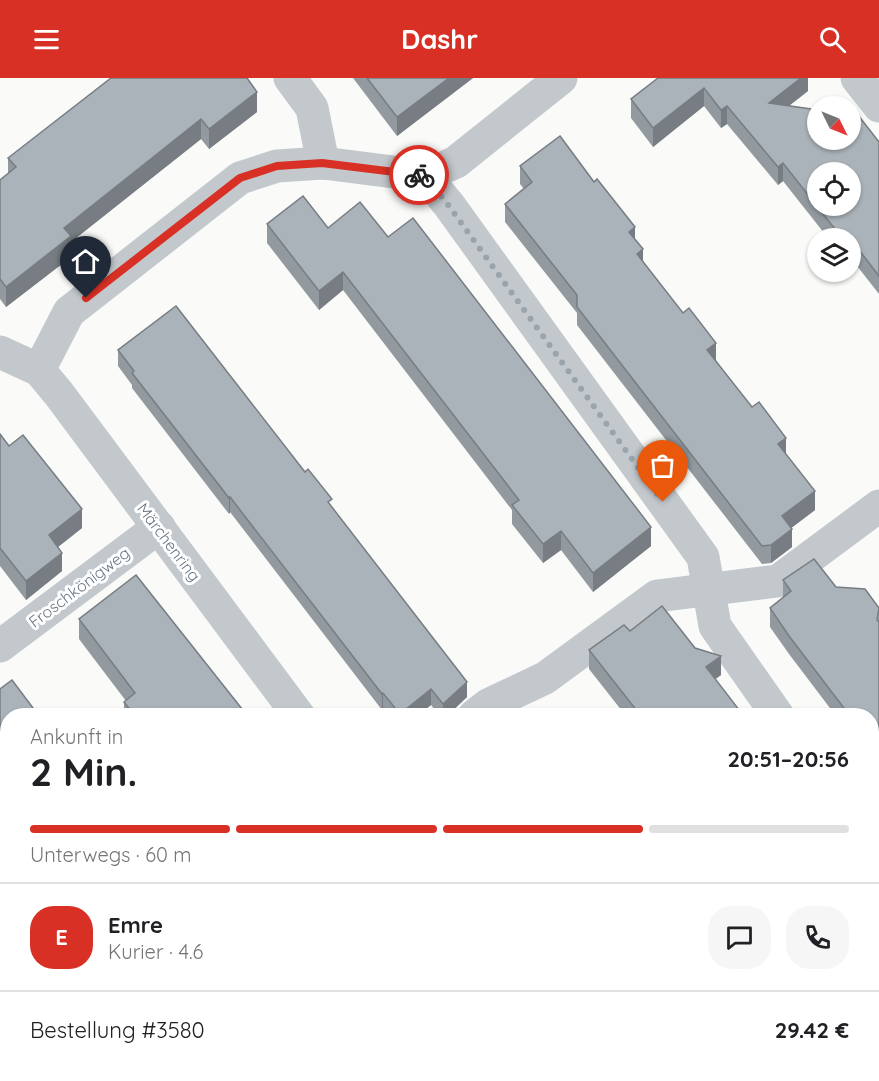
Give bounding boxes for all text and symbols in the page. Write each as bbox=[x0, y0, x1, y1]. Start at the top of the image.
text: Dashr bbox=[401, 22, 478, 56]
icon: menu bbox=[30, 23, 63, 56]
icon: search bbox=[816, 23, 849, 56]
north arrow bbox=[807, 96, 861, 150]
map controls bbox=[807, 96, 861, 282]
courier bbox=[389, 145, 449, 205]
icon: bike bbox=[403, 159, 436, 192]
button: locate bbox=[807, 162, 861, 216]
button: layers bbox=[807, 228, 861, 282]
pin bbox=[60, 236, 111, 298]
icon: home bbox=[69, 245, 102, 278]
pin bbox=[637, 440, 688, 502]
icon: bag bbox=[646, 449, 679, 482]
street label: Märchenring bbox=[133, 499, 205, 585]
street label: Froschkönigweg bbox=[25, 543, 133, 631]
text: Ankunft in bbox=[30, 724, 123, 749]
text: 20:51–20:56 bbox=[728, 745, 849, 773]
text: 2 Min. bbox=[30, 747, 137, 796]
text: Unterwegs · 60 m bbox=[30, 842, 192, 867]
button: chat bbox=[708, 906, 771, 969]
button: phone bbox=[786, 906, 849, 969]
text: Emre bbox=[108, 911, 163, 939]
text: E bbox=[55, 923, 68, 951]
text: Kurier · 4.6 bbox=[108, 939, 203, 964]
text: Bestellung #3580 bbox=[30, 1016, 205, 1044]
text: 29.42 € bbox=[775, 1016, 849, 1044]

